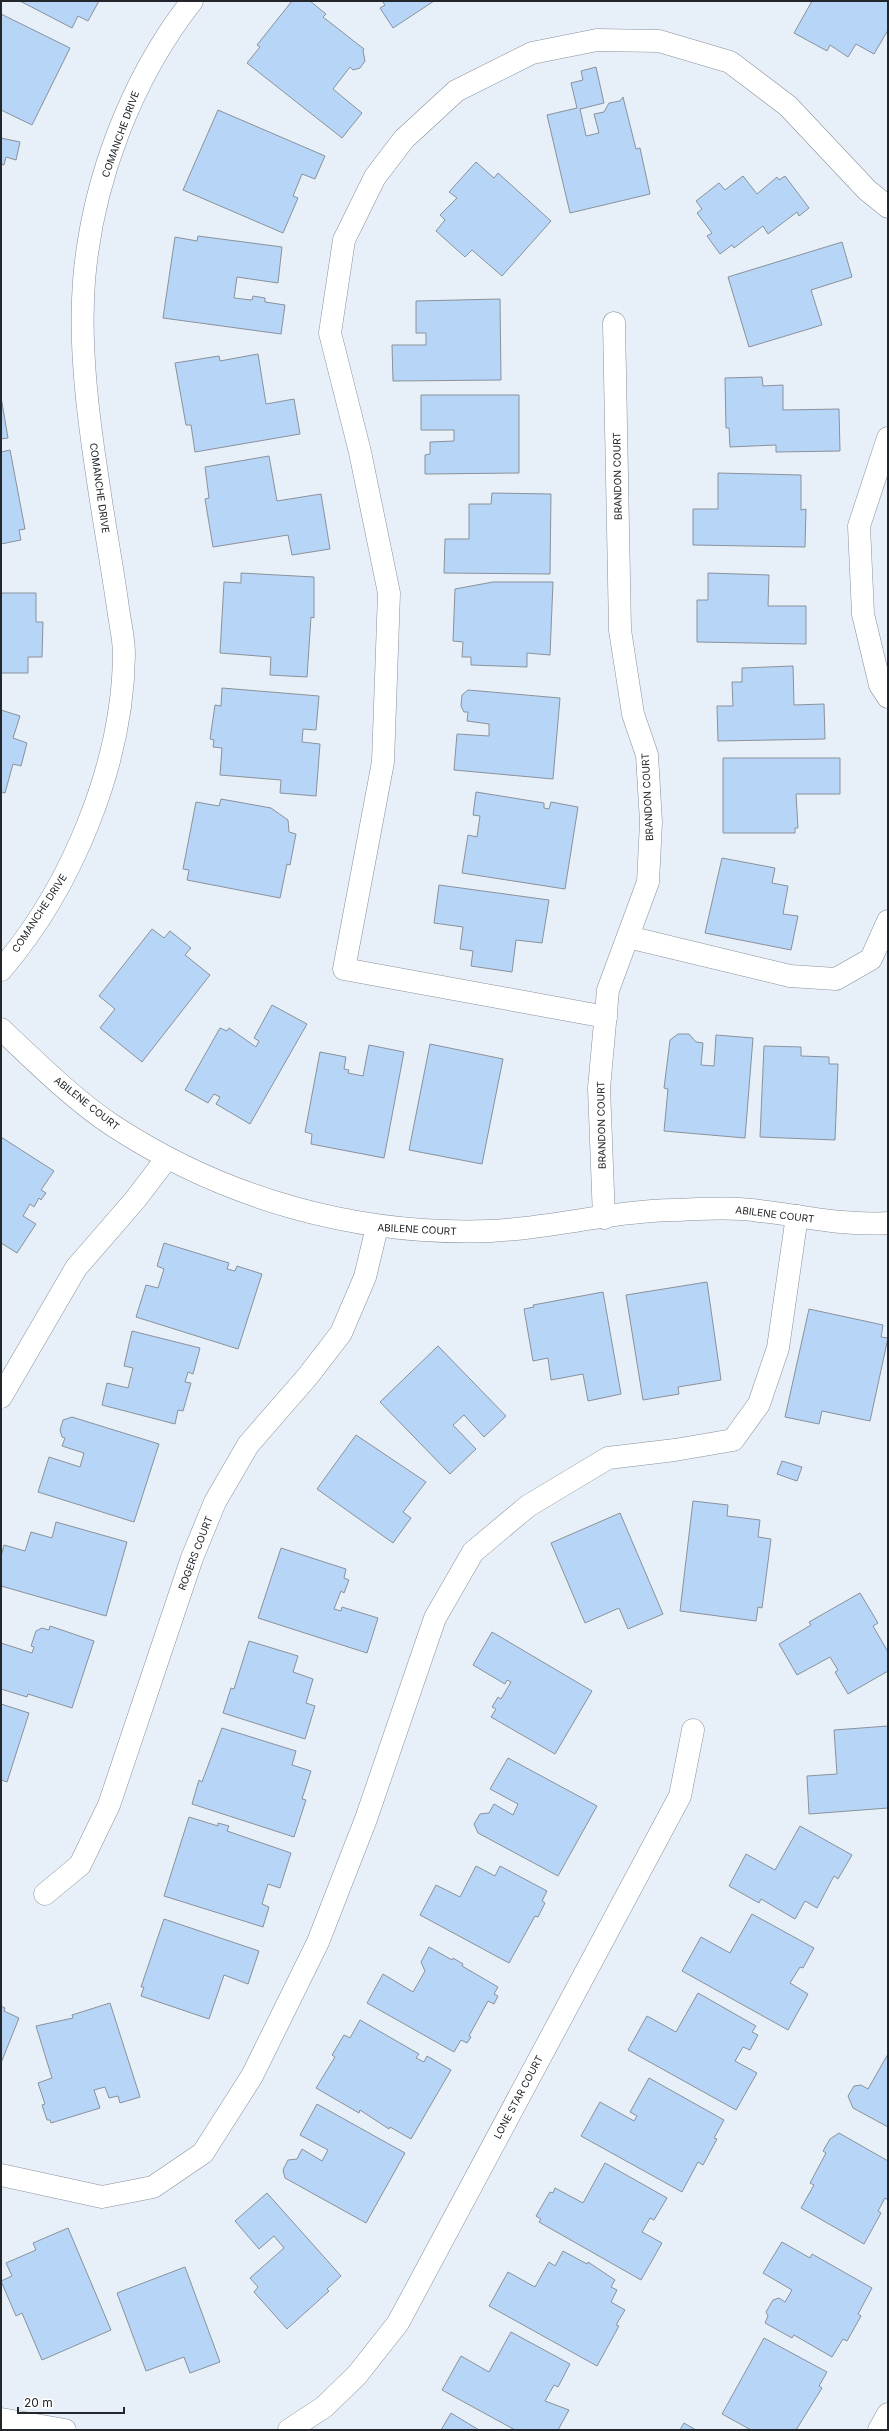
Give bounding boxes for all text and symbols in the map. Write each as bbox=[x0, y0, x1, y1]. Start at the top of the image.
street label: COMANCHE DRIVE bbox=[99, 89, 141, 179]
street label: BRANDON COURT bbox=[610, 432, 624, 520]
street label: COMANCHE DRIVE bbox=[88, 442, 112, 534]
street label: BRANDON COURT bbox=[639, 753, 655, 841]
street label: COMANCHE DRIVE bbox=[9, 871, 69, 955]
street label: ABILENE COURT bbox=[52, 1074, 122, 1132]
street label: BRANDON COURT bbox=[594, 1081, 608, 1169]
street label: ABILENE COURT bbox=[735, 1203, 815, 1225]
street label: ABILENE COURT bbox=[377, 1221, 457, 1237]
street label: ROGERS COURT bbox=[175, 1514, 215, 1592]
street label: LONE STAR COURT bbox=[491, 2053, 545, 2141]
scale bar bbox=[18, 2389, 124, 2415]
text: 20 m bbox=[24, 2395, 53, 2410]

